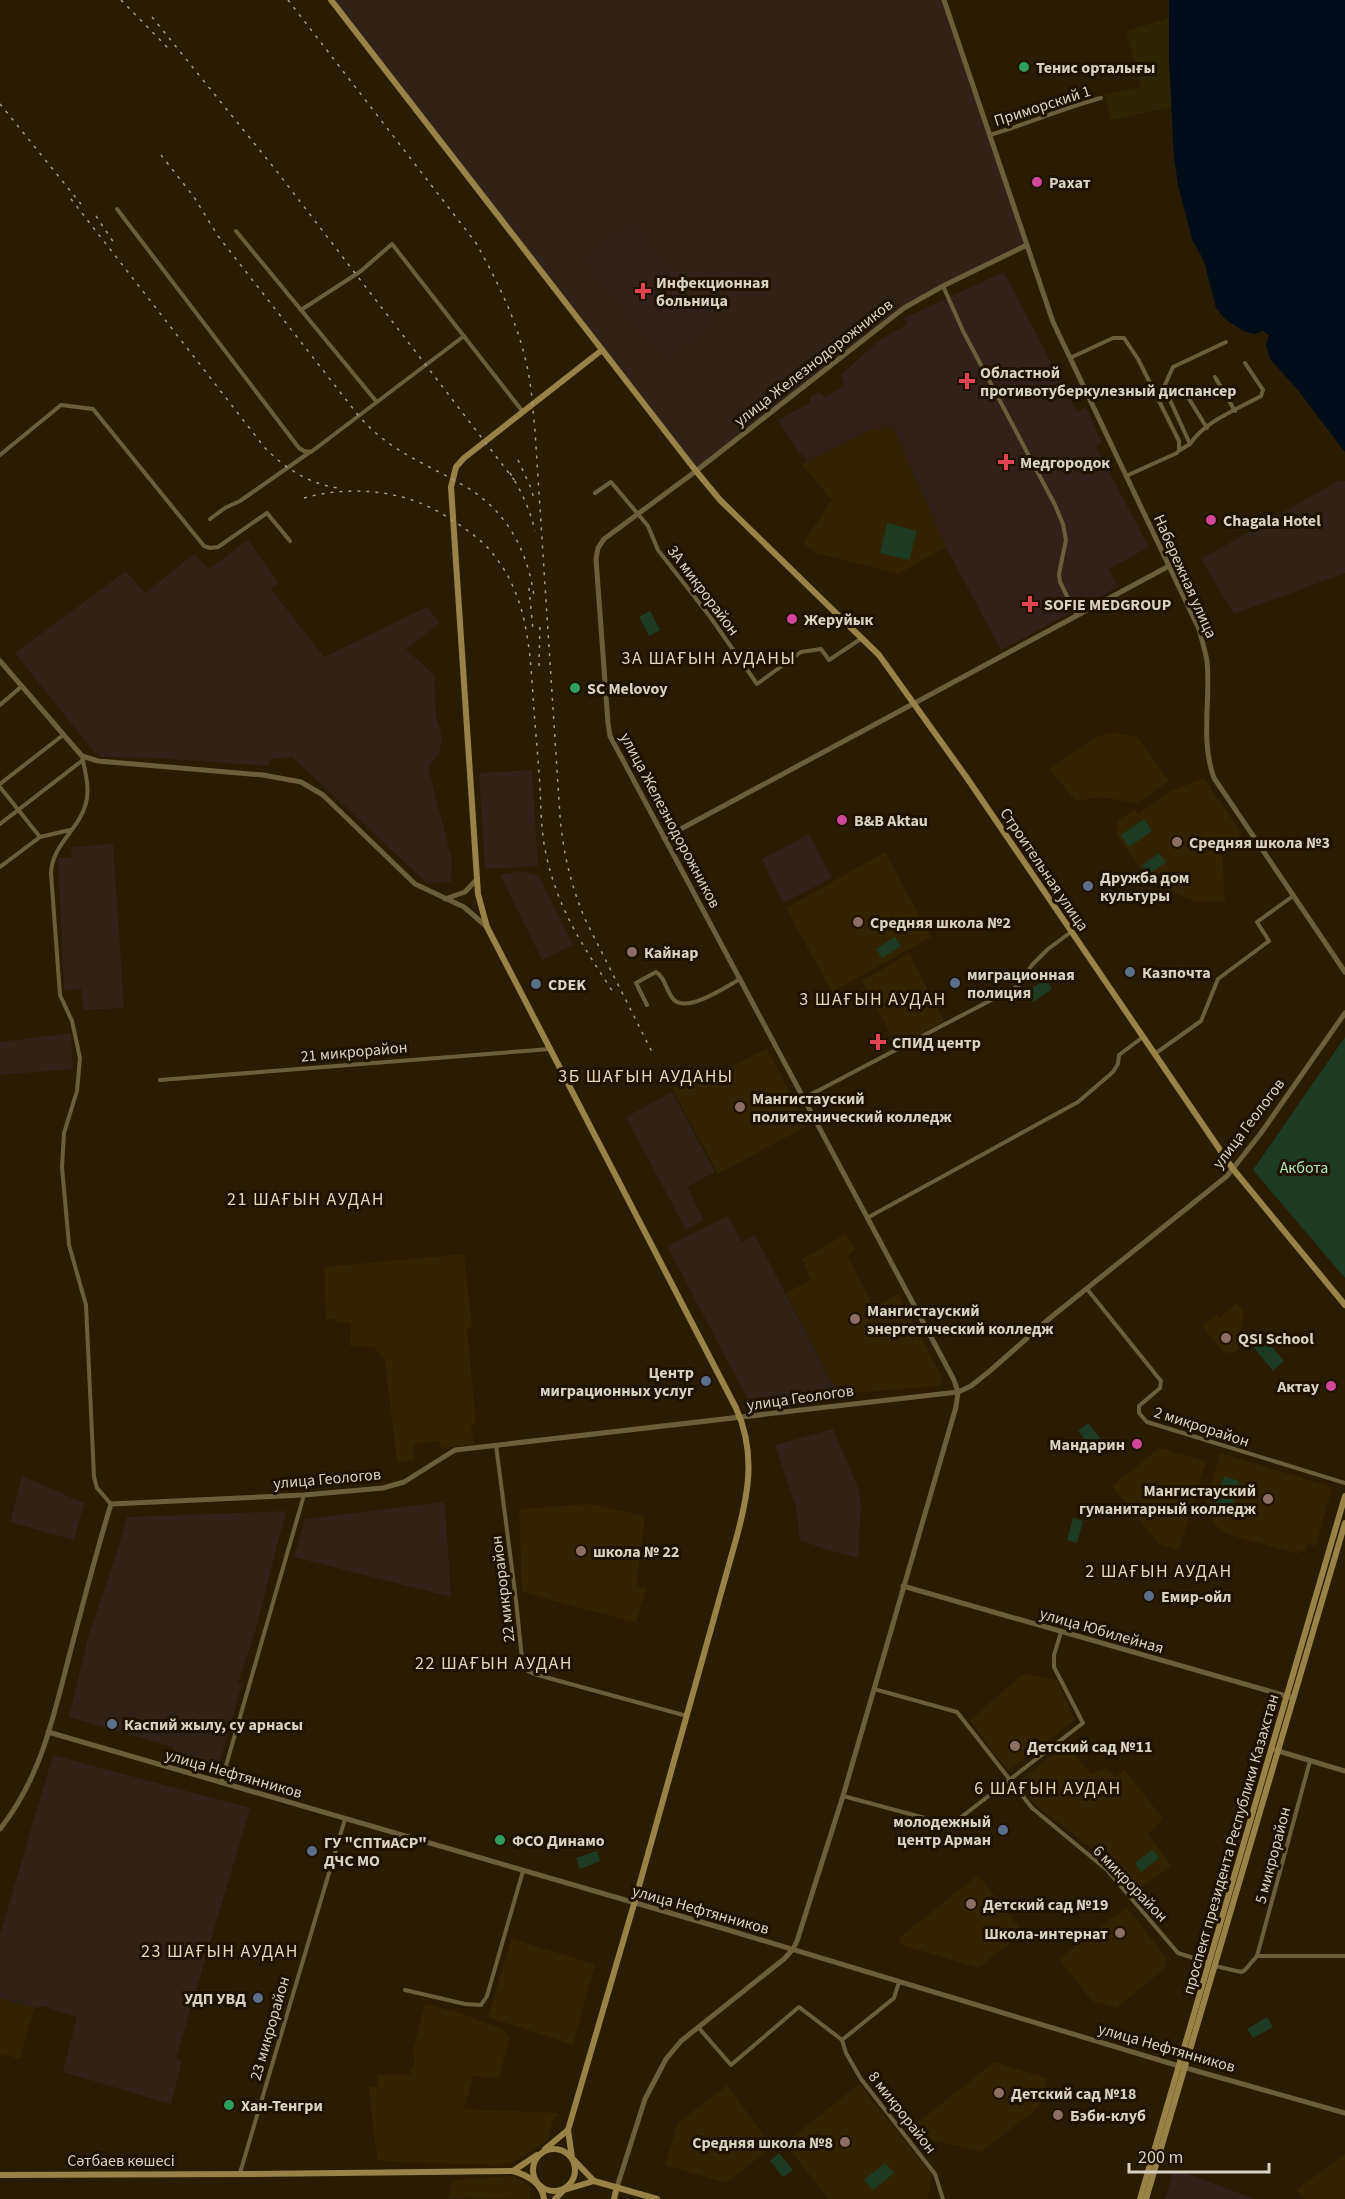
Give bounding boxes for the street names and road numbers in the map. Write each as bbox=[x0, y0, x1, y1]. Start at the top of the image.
street label: Приморский 1 bbox=[991, 80, 1093, 132]
street label: улица Железнодорожников bbox=[730, 294, 898, 432]
street label: Набережная улица bbox=[1148, 511, 1222, 642]
street label: 3А микрорайон bbox=[662, 541, 744, 640]
street label: улица Железнодорожников bbox=[614, 729, 726, 912]
street label: Строительная улица bbox=[995, 803, 1094, 936]
street label: 21 микрорайон bbox=[300, 1036, 408, 1068]
street label: улица Геологов bbox=[1208, 1074, 1290, 1173]
street label: улица Геологов bbox=[745, 1380, 855, 1416]
street label: 2 микрорайон bbox=[1151, 1401, 1252, 1453]
street label: улица Геологов bbox=[272, 1463, 382, 1495]
street label: 22 микрорайон bbox=[486, 1534, 520, 1643]
street label: улица Юбилейная bbox=[1037, 1603, 1166, 1659]
street label: проспект президента Республики Казахстан bbox=[1177, 1691, 1284, 1997]
street label: улица Нефтянников bbox=[163, 1744, 305, 1804]
street label: 5 микрорайон bbox=[1249, 1804, 1296, 1906]
street label: 6 микрорайон bbox=[1088, 1840, 1173, 1927]
street label: улица Нефтянников bbox=[630, 1880, 772, 1940]
street label: 23 микрорайон bbox=[245, 1974, 295, 2083]
street label: улица Нефтянников bbox=[1096, 2018, 1238, 2078]
street label: 8 микрорайон bbox=[863, 2067, 941, 2158]
street label: Сәтбаев көшесі bbox=[67, 2150, 175, 2172]

